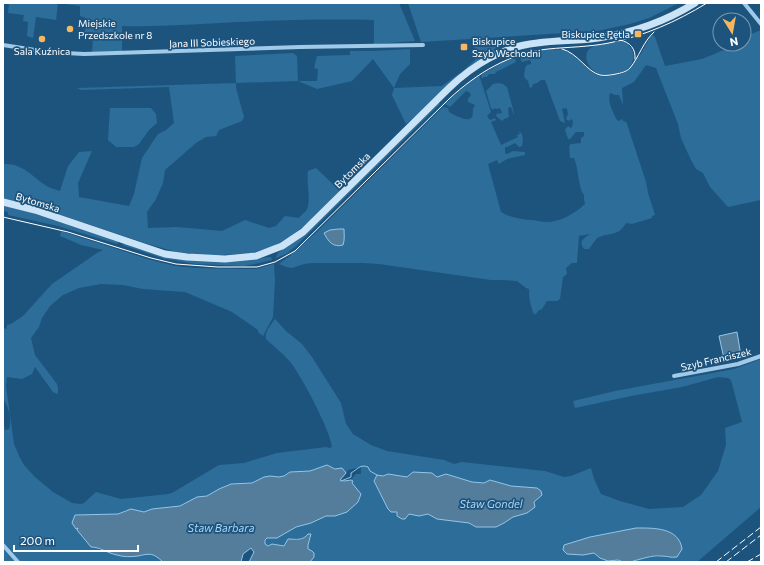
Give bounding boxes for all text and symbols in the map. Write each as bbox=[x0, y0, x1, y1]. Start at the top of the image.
north arrow bbox=[712, 12, 752, 52]
place label: Miejskie Przedszkole nr 8 bbox=[78, 17, 152, 41]
marker: Miejskie Przedszkole nr 8 bbox=[65, 24, 75, 34]
place label: Biskupice Pętla bbox=[562, 28, 630, 40]
marker: Biskupice Pętla bbox=[633, 29, 643, 39]
marker: Sala Kuźnica bbox=[37, 34, 47, 44]
street label: Jana III Sobieskiego bbox=[169, 35, 255, 49]
place label: Biskupice Szyb Wschodni bbox=[472, 35, 541, 59]
text: N bbox=[729, 35, 739, 49]
marker: Biskupice Szyb Wschodni bbox=[459, 42, 469, 52]
place label: Sala Kuźnica bbox=[14, 45, 70, 57]
street label: Bytomska bbox=[332, 150, 372, 190]
street label: Bytomska bbox=[14, 190, 62, 214]
street label: Szyb Franciszek bbox=[680, 345, 753, 373]
water label: Staw Gondel bbox=[459, 497, 523, 510]
water label: Staw Barbara bbox=[188, 521, 255, 534]
scale bar bbox=[14, 527, 138, 553]
text: 200 m bbox=[20, 533, 55, 547]

